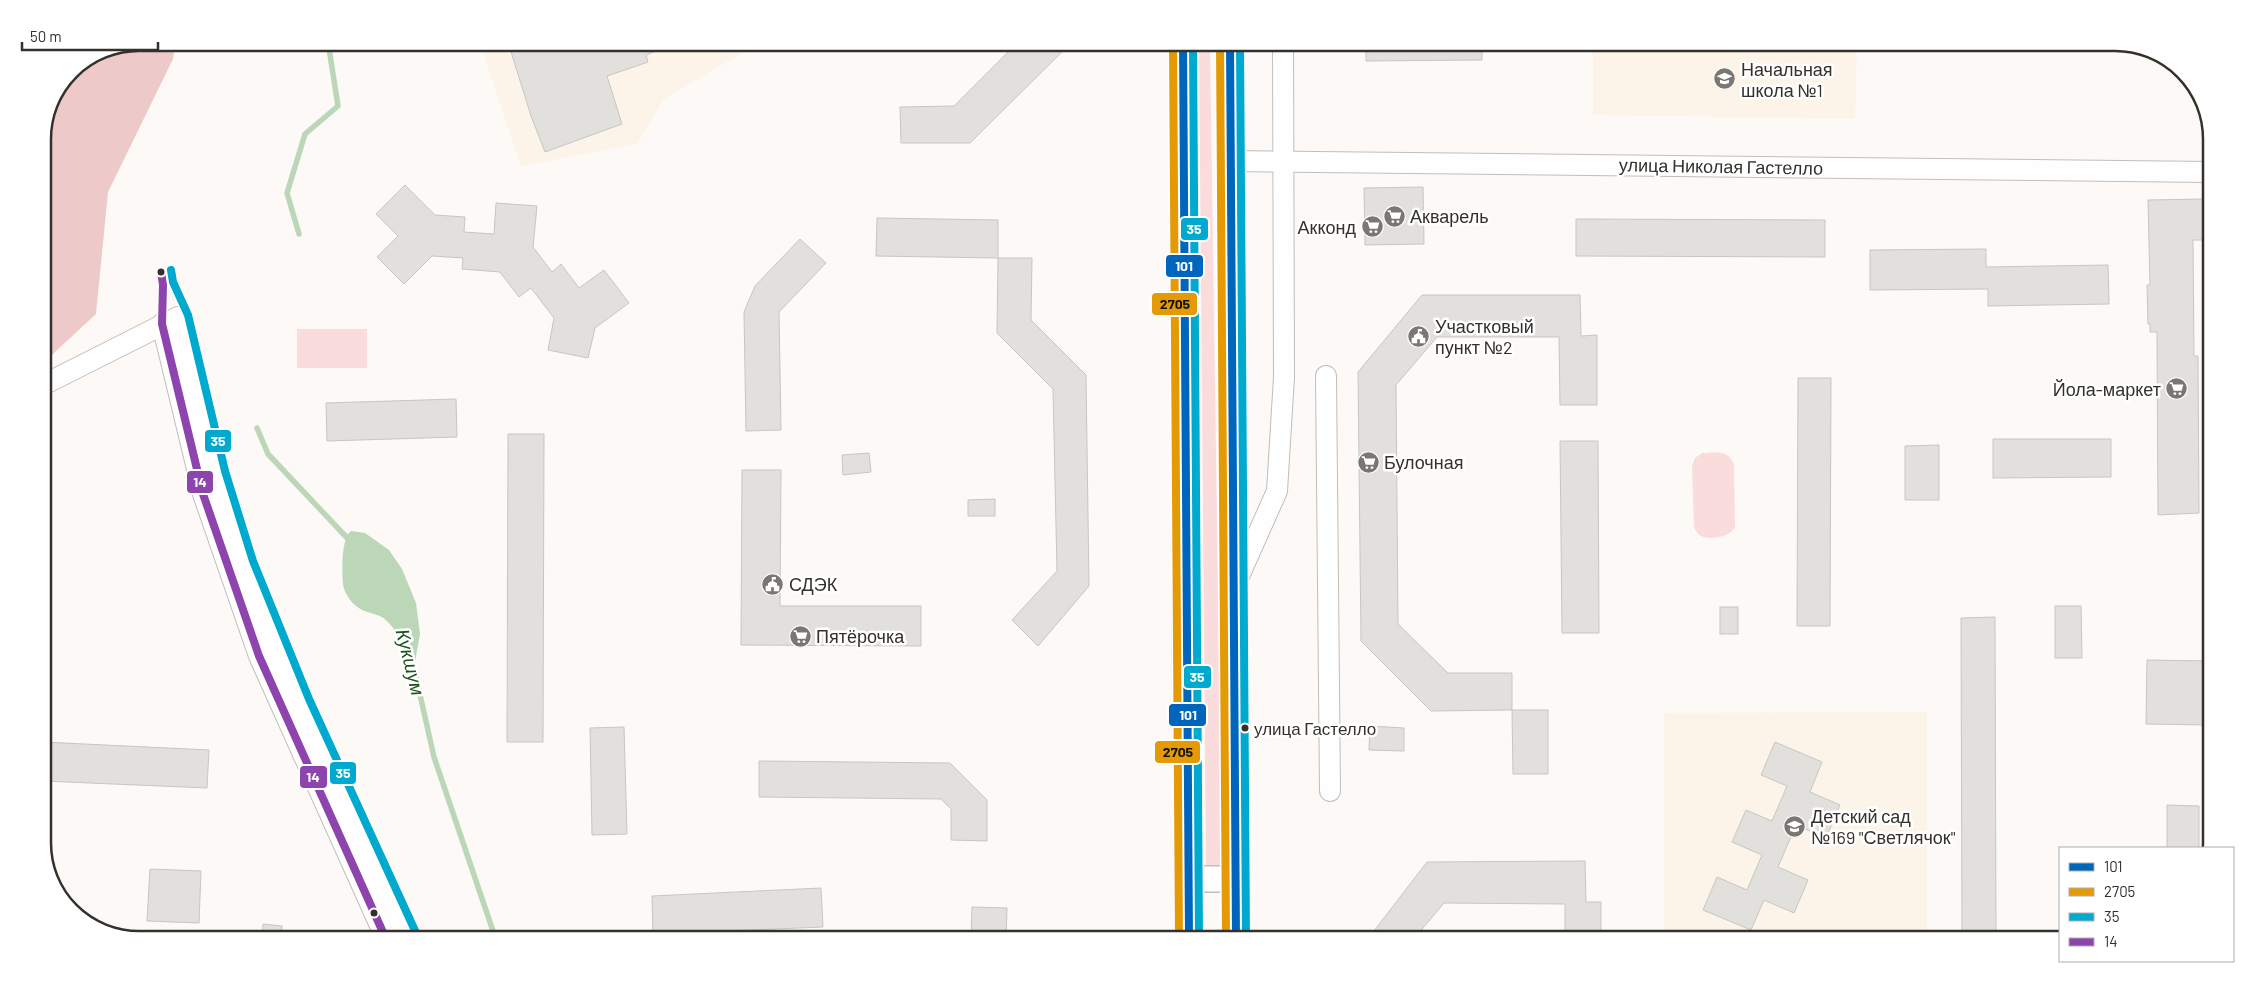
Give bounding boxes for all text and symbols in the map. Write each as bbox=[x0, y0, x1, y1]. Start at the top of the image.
scale bar bbox=[22, 20, 159, 52]
text: 50 m bbox=[30, 27, 62, 45]
place label: Начальная школа №1 bbox=[1741, 58, 1833, 101]
school or university icon: Начальная школа №1 bbox=[1713, 67, 1737, 91]
street label: улица Николая Гастелло bbox=[1619, 153, 1823, 179]
supermarket icon: Акварель bbox=[1382, 204, 1406, 228]
place label: Акварель bbox=[1410, 205, 1489, 227]
supermarket icon: Акконд bbox=[1360, 215, 1384, 239]
place label: Акконд bbox=[1298, 216, 1356, 238]
line badge: 35 bbox=[1180, 217, 1209, 241]
text: 35 bbox=[1186, 220, 1202, 237]
line badge: 101 bbox=[1165, 254, 1204, 278]
text: 101 bbox=[1175, 257, 1193, 274]
unlabelled marker bbox=[156, 267, 166, 277]
line badge: 2705 bbox=[1151, 292, 1198, 316]
text: 2705 bbox=[1160, 295, 1191, 312]
place label: Участковый пункт №2 bbox=[1435, 315, 1534, 358]
public building icon: Участковый пункт №2 bbox=[1407, 324, 1431, 348]
supermarket icon: Йола-маркет bbox=[2165, 377, 2189, 401]
place label: Йола-маркет bbox=[2053, 378, 2161, 400]
line badge: 35 bbox=[204, 429, 232, 453]
text: 35 bbox=[210, 432, 226, 449]
supermarket icon: Булочная bbox=[1356, 450, 1380, 474]
place label: Булочная bbox=[1384, 451, 1463, 473]
line badge: 14 bbox=[186, 470, 214, 494]
text: 14 bbox=[193, 473, 207, 490]
public building icon: СДЭК bbox=[761, 572, 785, 596]
place label: СДЭК bbox=[789, 573, 838, 595]
supermarket icon: Пятёрочка bbox=[788, 624, 812, 648]
place label: Пятёрочка bbox=[816, 625, 905, 647]
water label: Кукшум bbox=[392, 626, 430, 698]
line badge: 35 bbox=[1183, 665, 1212, 689]
text: 35 bbox=[1189, 668, 1205, 685]
line badge: 101 bbox=[1168, 703, 1207, 727]
text: 101 bbox=[1179, 706, 1197, 723]
place label: улица Гастелло bbox=[1254, 718, 1376, 738]
marker: улица Гастелло bbox=[1240, 723, 1250, 733]
line badge: 2705 bbox=[1154, 740, 1201, 764]
text: 2705 bbox=[1163, 743, 1194, 760]
line badge: 35 bbox=[329, 761, 357, 785]
text: 35 bbox=[335, 764, 351, 781]
line badge: 14 bbox=[299, 765, 328, 789]
text: 14 bbox=[306, 768, 320, 785]
place label: Детский сад №169 "Светлячок" bbox=[1811, 805, 1956, 848]
school or university icon: Детский сад №169 "Светлячок" bbox=[1783, 814, 1807, 838]
legend bbox=[2059, 847, 2234, 962]
text: 101 bbox=[2104, 857, 2123, 875]
text: 2705 bbox=[2104, 882, 2135, 900]
text: 35 bbox=[2104, 907, 2119, 925]
unlabelled marker bbox=[369, 908, 379, 918]
text: 14 bbox=[2104, 932, 2118, 950]

